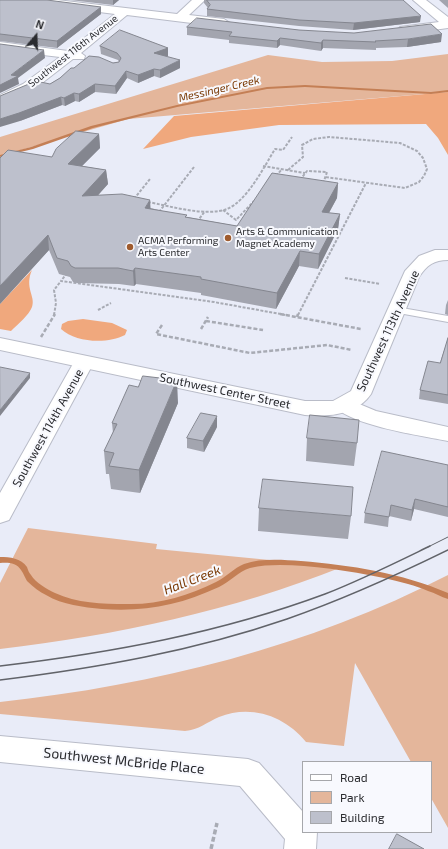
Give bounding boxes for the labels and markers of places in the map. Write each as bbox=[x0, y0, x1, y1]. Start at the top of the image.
place label: Arts & Communication Magnet Academy bbox=[236, 226, 338, 250]
marker: Arts & Communication Magnet Academy bbox=[223, 233, 233, 243]
place label: ACMA Performing Arts Center bbox=[138, 235, 218, 258]
marker: ACMA Performing Arts Center bbox=[125, 242, 135, 252]

